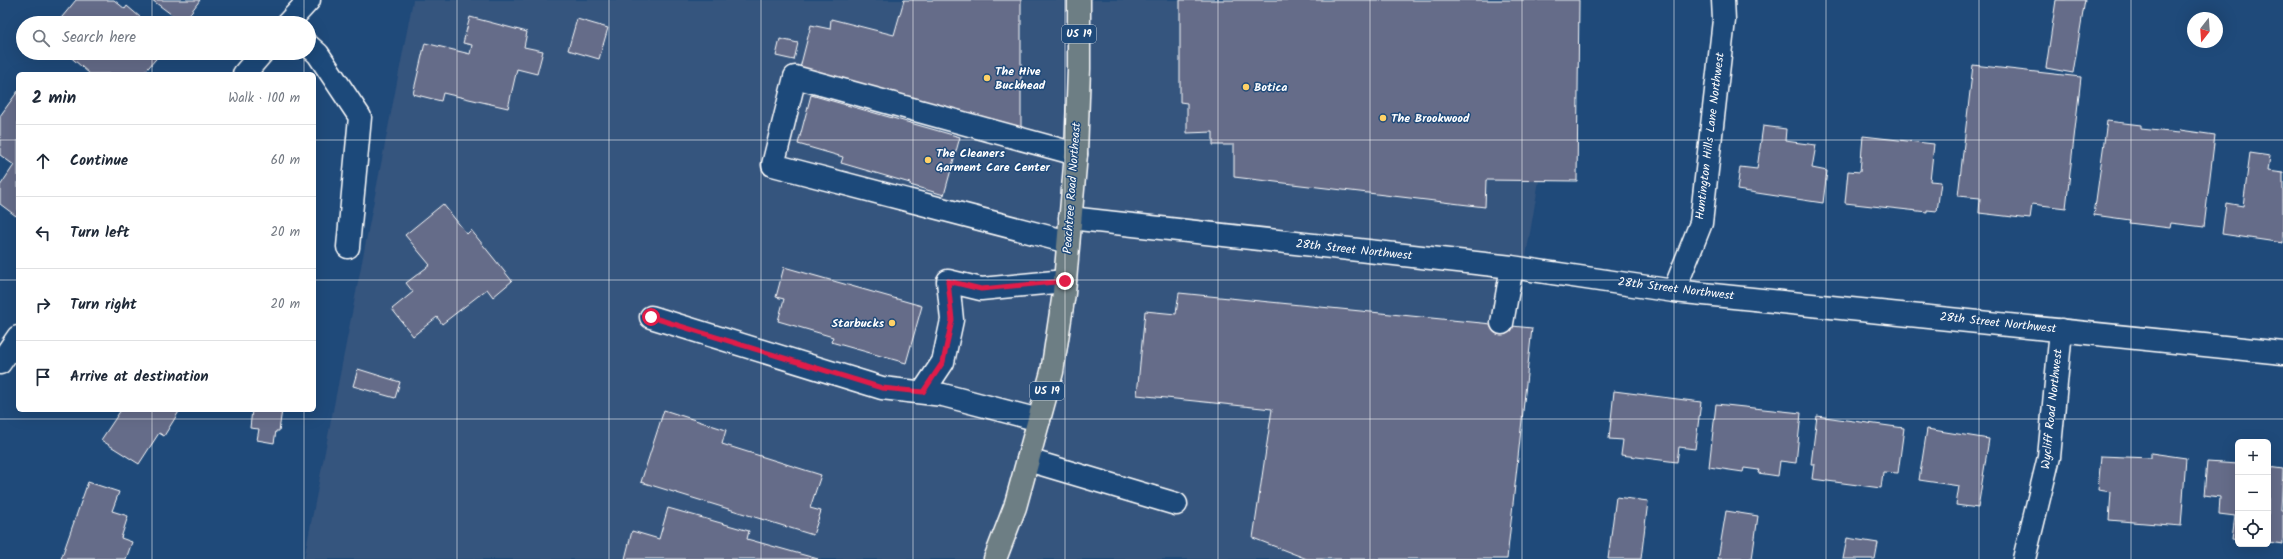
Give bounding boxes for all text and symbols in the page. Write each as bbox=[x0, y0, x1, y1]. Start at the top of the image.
north arrow bbox=[2187, 12, 2223, 48]
search box bbox=[16, 16, 316, 60]
road number: US 19 bbox=[1062, 25, 1096, 43]
text: Search here bbox=[62, 26, 136, 50]
icon: search bbox=[30, 27, 52, 49]
street label: Huntington Hills Lane Northwest bbox=[1690, 51, 1730, 221]
place label: The Hive Buckhead bbox=[995, 62, 1046, 95]
marker: The Hive Buckhead bbox=[982, 73, 992, 83]
place label: Botica bbox=[1254, 78, 1287, 97]
marker: Botica bbox=[1241, 82, 1251, 92]
text: 2 min bbox=[32, 85, 76, 112]
text: Walk · 100 m bbox=[228, 88, 300, 109]
place label: The Brookwood bbox=[1391, 109, 1470, 128]
marker: The Brookwood bbox=[1378, 113, 1388, 123]
street label: Peachtree Road Northeast bbox=[1058, 121, 1086, 254]
place label: The Cleaners Garment Care Center bbox=[936, 144, 1051, 177]
text: Continue bbox=[70, 149, 128, 173]
icon: ahead bbox=[32, 150, 54, 172]
text: 60 m bbox=[271, 150, 300, 171]
marker: The Cleaners Garment Care Center bbox=[923, 155, 933, 165]
text: Turn left bbox=[70, 221, 130, 245]
icon: left bbox=[32, 222, 54, 244]
text: 20 m bbox=[270, 222, 300, 243]
street label: 28th Street Northwest bbox=[1295, 234, 1414, 266]
route end bbox=[1056, 272, 1074, 290]
street label: 28th Street Northwest bbox=[1617, 272, 1736, 306]
text: Turn right bbox=[70, 293, 137, 317]
icon: right bbox=[32, 294, 54, 316]
text: 20 m bbox=[270, 294, 300, 315]
street label: 28th Street Northwest bbox=[1939, 307, 2058, 339]
route start bbox=[642, 308, 660, 326]
place label: Starbucks bbox=[831, 314, 884, 333]
marker: Starbucks bbox=[887, 318, 897, 328]
street label: Wycliff Road Northwest bbox=[2036, 348, 2068, 470]
text: Arrive at destination bbox=[70, 365, 209, 389]
icon: arrive bbox=[32, 366, 54, 388]
road number: US 19 bbox=[1030, 382, 1064, 400]
map controls bbox=[2235, 439, 2271, 547]
button: + bbox=[2235, 439, 2271, 475]
button: − bbox=[2235, 475, 2271, 511]
button: locate bbox=[2235, 511, 2271, 547]

